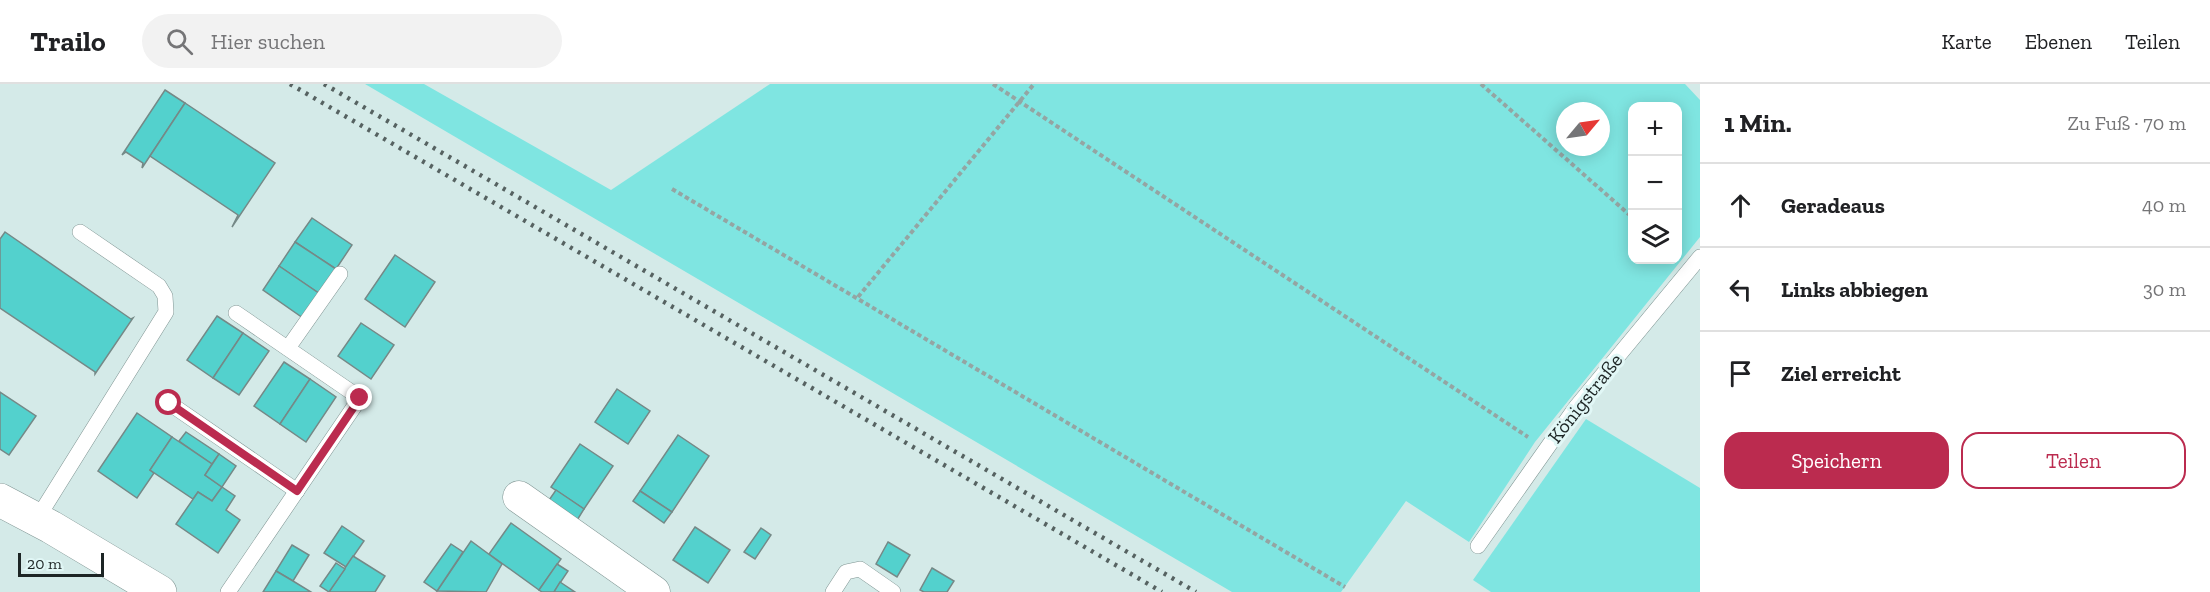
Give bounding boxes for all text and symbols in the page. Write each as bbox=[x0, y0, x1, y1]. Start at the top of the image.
search box bbox=[142, 14, 562, 68]
text: Trailo bbox=[30, 25, 106, 58]
icon: search bbox=[163, 25, 196, 58]
text: Hier suchen bbox=[211, 28, 325, 55]
text: Karte bbox=[1942, 29, 1992, 54]
text: Ebenen bbox=[2025, 29, 2092, 54]
text: Teilen bbox=[2125, 29, 2180, 54]
north arrow bbox=[1556, 102, 1610, 156]
map controls bbox=[1628, 102, 1682, 264]
button: + bbox=[1628, 102, 1682, 156]
text: 1 Min. bbox=[1724, 107, 1792, 139]
text: Zu Fuß · 70 m bbox=[2068, 111, 2186, 135]
button: − bbox=[1628, 156, 1682, 210]
icon: ahead bbox=[1724, 189, 1757, 222]
text: Geradeaus bbox=[1781, 192, 1885, 219]
text: 40 m bbox=[2142, 193, 2186, 217]
button: layers bbox=[1628, 210, 1682, 264]
icon: left bbox=[1724, 273, 1757, 306]
text: Links abbiegen bbox=[1781, 276, 1928, 303]
text: 30 m bbox=[2143, 277, 2186, 301]
street label: Königstraße bbox=[1542, 348, 1628, 448]
icon: arrive bbox=[1724, 357, 1757, 390]
text: Ziel erreicht bbox=[1781, 360, 1901, 387]
route end bbox=[346, 384, 372, 410]
route start bbox=[155, 389, 181, 415]
button: Speichern bbox=[1724, 432, 1949, 489]
button: Teilen bbox=[1961, 432, 2186, 489]
scale bar bbox=[18, 550, 104, 578]
text: 20 m bbox=[27, 554, 62, 573]

